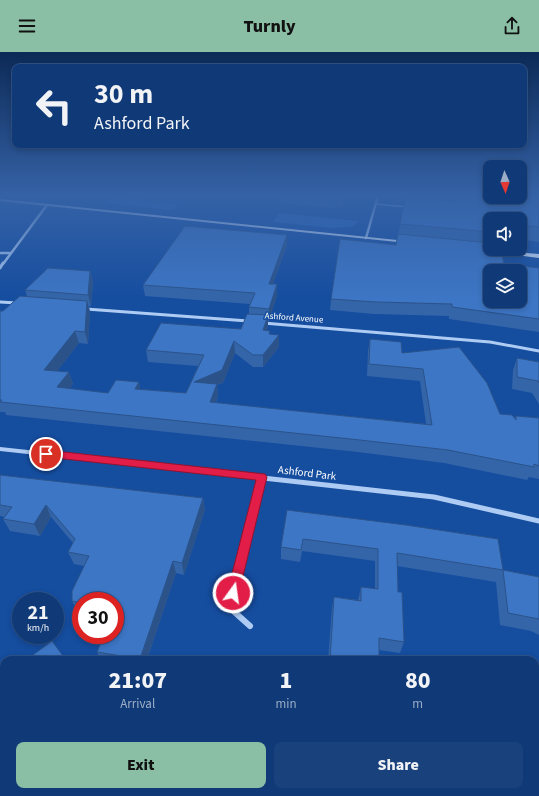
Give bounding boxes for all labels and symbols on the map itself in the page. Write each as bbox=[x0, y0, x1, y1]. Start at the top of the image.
north arrow bbox=[483, 160, 527, 204]
street label: Ashford Avenue bbox=[264, 309, 324, 327]
pin bbox=[29, 437, 63, 471]
street label: Ashford Park bbox=[277, 462, 337, 484]
position arrow bbox=[212, 572, 254, 614]
speed limit sign: 30 bbox=[72, 592, 124, 644]

